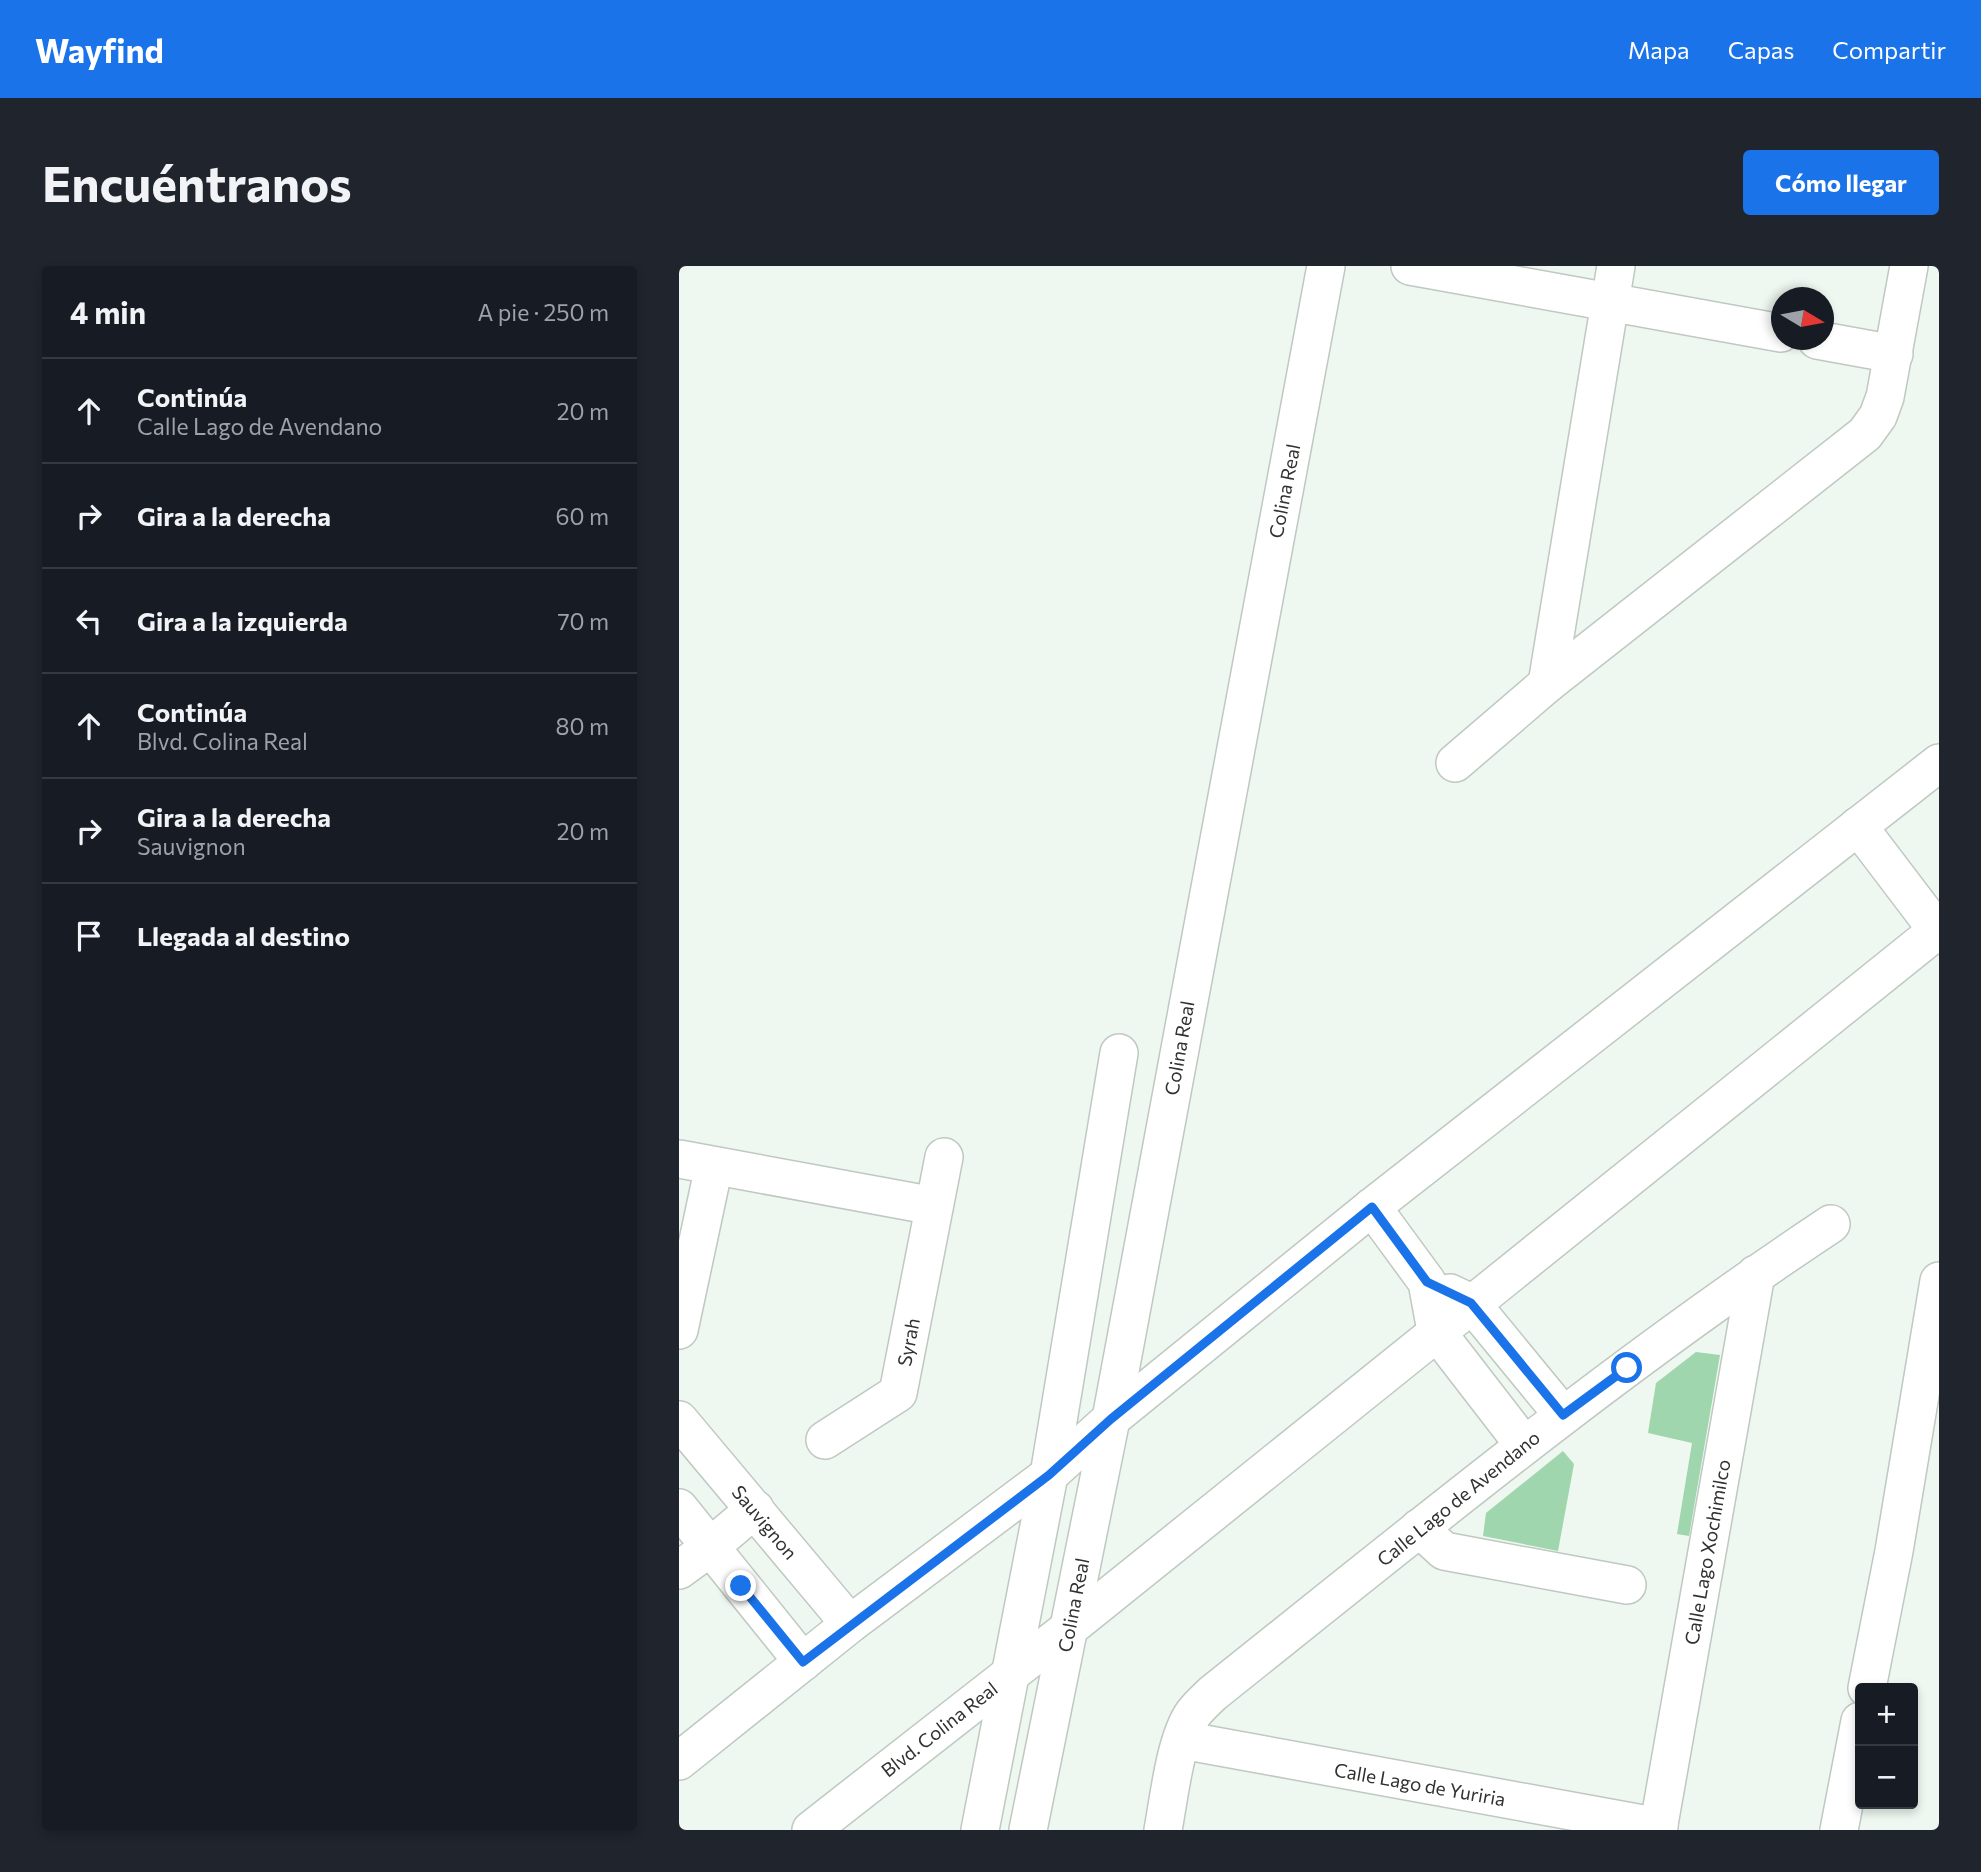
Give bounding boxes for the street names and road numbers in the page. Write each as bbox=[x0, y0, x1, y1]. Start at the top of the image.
street label: Colina Real bbox=[1264, 442, 1304, 540]
street label: Colina Real bbox=[1159, 999, 1199, 1097]
street label: Syrah bbox=[892, 1316, 924, 1368]
street label: Calle Lago de Avendano bbox=[1372, 1425, 1544, 1571]
street label: Calle Lago Xochimilco bbox=[1679, 1457, 1735, 1647]
street label: Sauvignon bbox=[727, 1480, 803, 1564]
street label: Colina Real bbox=[1053, 1556, 1093, 1654]
street label: Blvd. Colina Real bbox=[876, 1676, 1002, 1782]
street label: Calle Lago de Yuriria bbox=[1333, 1758, 1507, 1810]

